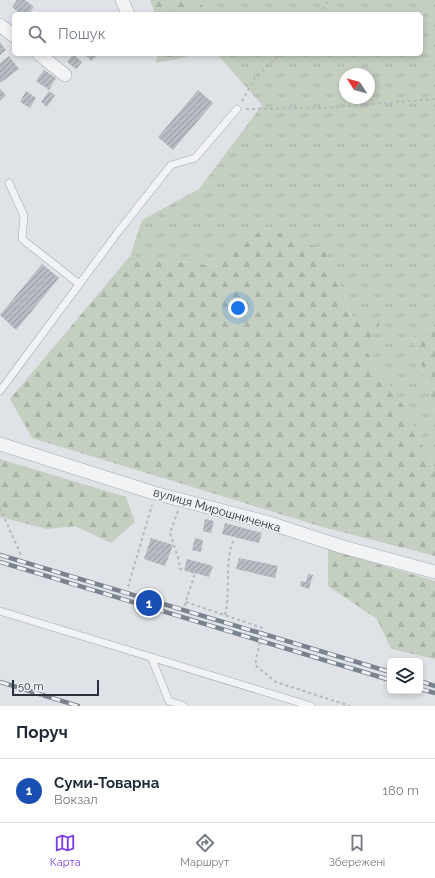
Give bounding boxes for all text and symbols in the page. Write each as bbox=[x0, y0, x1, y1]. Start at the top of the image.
search box bbox=[12, 12, 423, 56]
icon: search bbox=[26, 23, 48, 45]
text: Пошук bbox=[58, 25, 106, 43]
north arrow bbox=[339, 68, 375, 104]
your location bbox=[228, 298, 248, 318]
street label: вулиця Мирошниченка bbox=[152, 485, 282, 535]
pin: 1 bbox=[136, 588, 162, 618]
map controls bbox=[387, 658, 423, 694]
button: layers bbox=[387, 658, 423, 694]
scale bar bbox=[12, 678, 99, 697]
text: 50 m bbox=[18, 680, 44, 693]
text: Поруч bbox=[16, 722, 68, 742]
text: Суми-Товарна bbox=[54, 774, 159, 792]
text: 1 bbox=[26, 783, 32, 798]
text: 180 m bbox=[383, 783, 419, 798]
text: Вокзал bbox=[54, 792, 98, 807]
tab: Карта bbox=[50, 832, 81, 869]
tab: Маршрут bbox=[180, 832, 229, 869]
tab: Збережені bbox=[329, 832, 385, 869]

